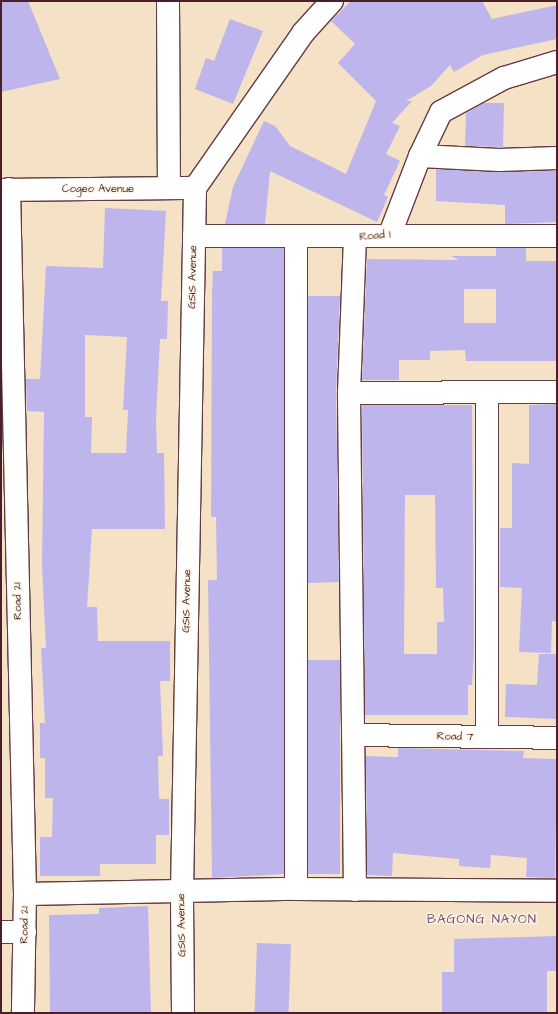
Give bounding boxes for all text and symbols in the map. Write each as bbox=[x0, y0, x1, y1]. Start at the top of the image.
street label: Cogeo Avenue bbox=[62, 182, 134, 196]
street label: Road 1 bbox=[359, 228, 391, 244]
street label: GSIS Avenue bbox=[186, 245, 200, 309]
street label: GSIS Avenue bbox=[180, 569, 194, 633]
street label: Road 21 bbox=[11, 582, 25, 620]
street label: Road 7 bbox=[437, 730, 473, 744]
street label: GSIS Avenue bbox=[175, 893, 189, 957]
street label: Road 21 bbox=[18, 906, 32, 944]
district label: BAGONG NAYON bbox=[427, 911, 537, 927]

